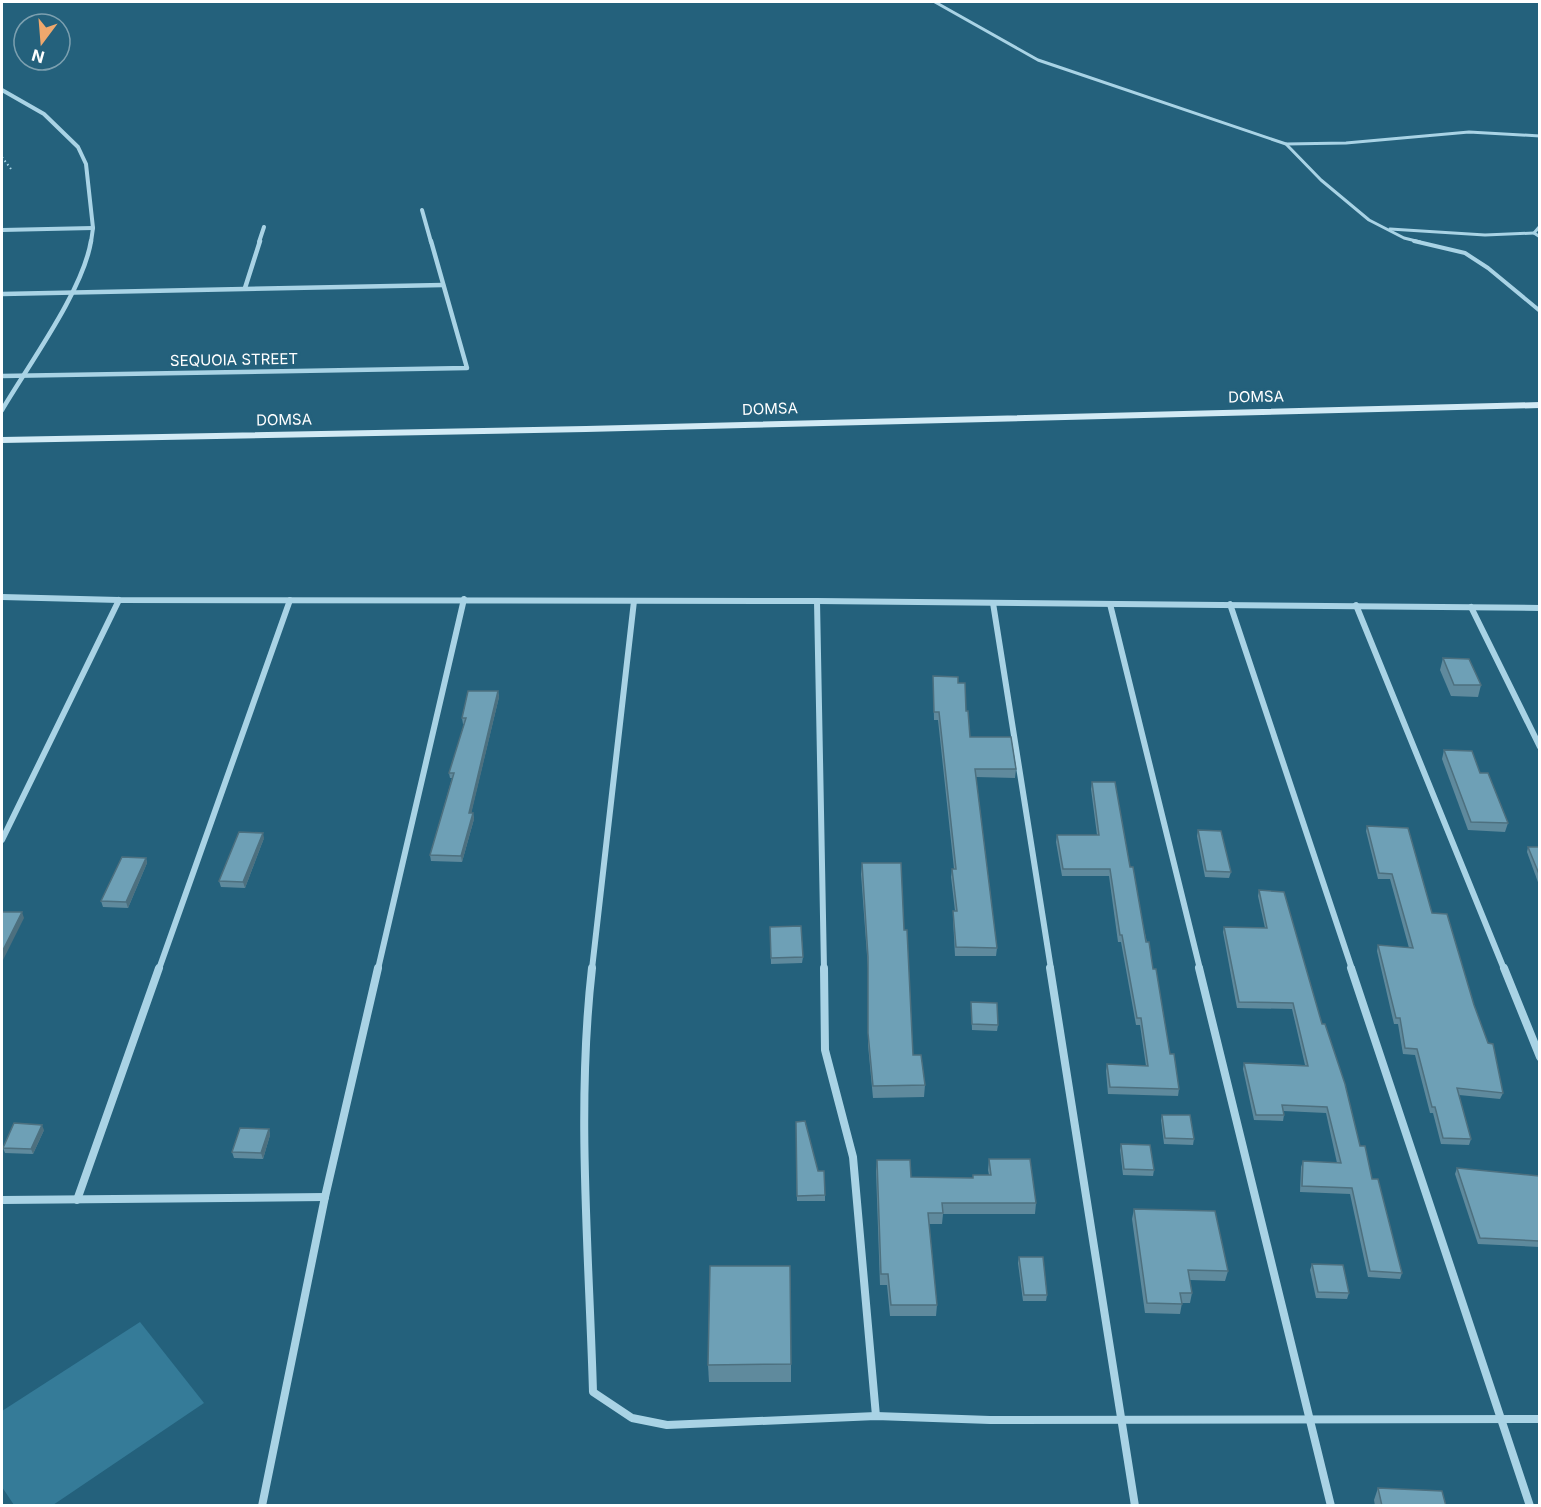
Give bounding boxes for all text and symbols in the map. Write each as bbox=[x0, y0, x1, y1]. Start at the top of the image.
north arrow bbox=[12, 12, 72, 72]
text: N bbox=[29, 45, 46, 68]
street label: SEQUOIA STREET bbox=[170, 349, 298, 370]
street label: DOMSA bbox=[1228, 387, 1284, 406]
street label: DOMSA bbox=[742, 398, 798, 419]
street label: DOMSA bbox=[256, 410, 312, 429]

